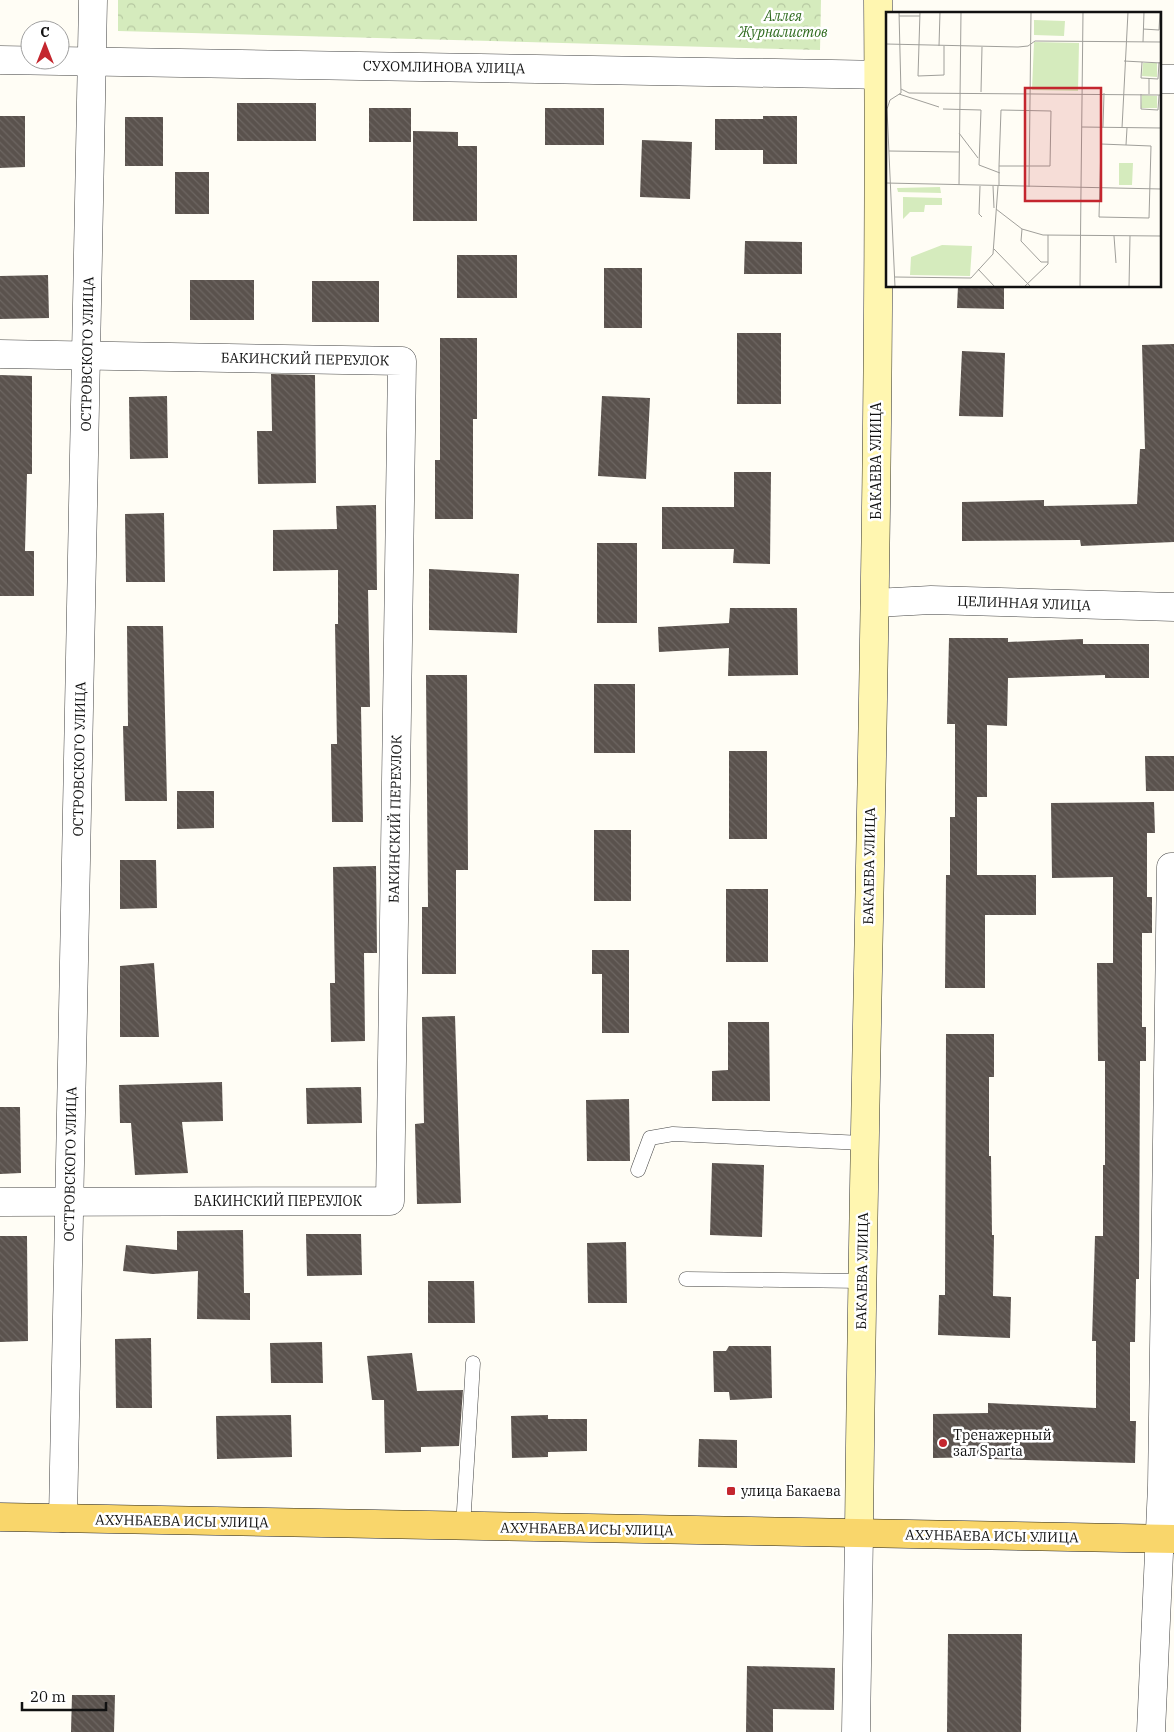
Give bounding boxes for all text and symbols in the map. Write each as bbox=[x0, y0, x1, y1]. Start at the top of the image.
park label: Аллея Журналистов bbox=[737, 7, 828, 41]
inset map bbox=[886, 12, 1162, 288]
north arrow bbox=[20, 20, 70, 70]
text: С bbox=[40, 23, 50, 41]
street label: СУХОМЛИНОВА УЛИЦА bbox=[363, 57, 526, 77]
street label: ОСТРОВСКОГО УЛИЦА bbox=[77, 276, 97, 432]
street label: БАКИНСКИЙ ПЕРЕУЛОК bbox=[221, 349, 390, 369]
street label: БАКАЕВА УЛИЦА bbox=[867, 402, 885, 520]
street label: ЦЕЛИННАЯ УЛИЦА bbox=[957, 592, 1092, 614]
street label: ОСТРОВСКОГО УЛИЦА bbox=[69, 681, 89, 837]
street label: БАКИНСКИЙ ПЕРЕУЛОК bbox=[385, 734, 405, 903]
street label: БАКАЕВА УЛИЦА bbox=[859, 807, 879, 925]
street label: ОСТРОВСКОГО УЛИЦА bbox=[60, 1086, 80, 1242]
street label: БАКИНСКИЙ ПЕРЕУЛОК bbox=[194, 1192, 363, 1210]
street label: БАКАЕВА УЛИЦА bbox=[852, 1212, 872, 1330]
place label: Тренажерный зал Sparta bbox=[953, 1426, 1052, 1460]
marker: Тренажерный зал Sparta bbox=[937, 1437, 949, 1449]
place label: улица Бакаева bbox=[741, 1482, 841, 1500]
marker: улица Бакаева bbox=[725, 1485, 737, 1497]
street label: АХУНБАЕВА ИСЫ УЛИЦА bbox=[95, 1510, 269, 1532]
street label: АХУНБАЕВА ИСЫ УЛИЦА bbox=[500, 1518, 674, 1540]
street label: АХУНБАЕВА ИСЫ УЛИЦА bbox=[905, 1525, 1079, 1547]
scale bar bbox=[22, 1680, 106, 1712]
text: 20 m bbox=[30, 1687, 66, 1706]

